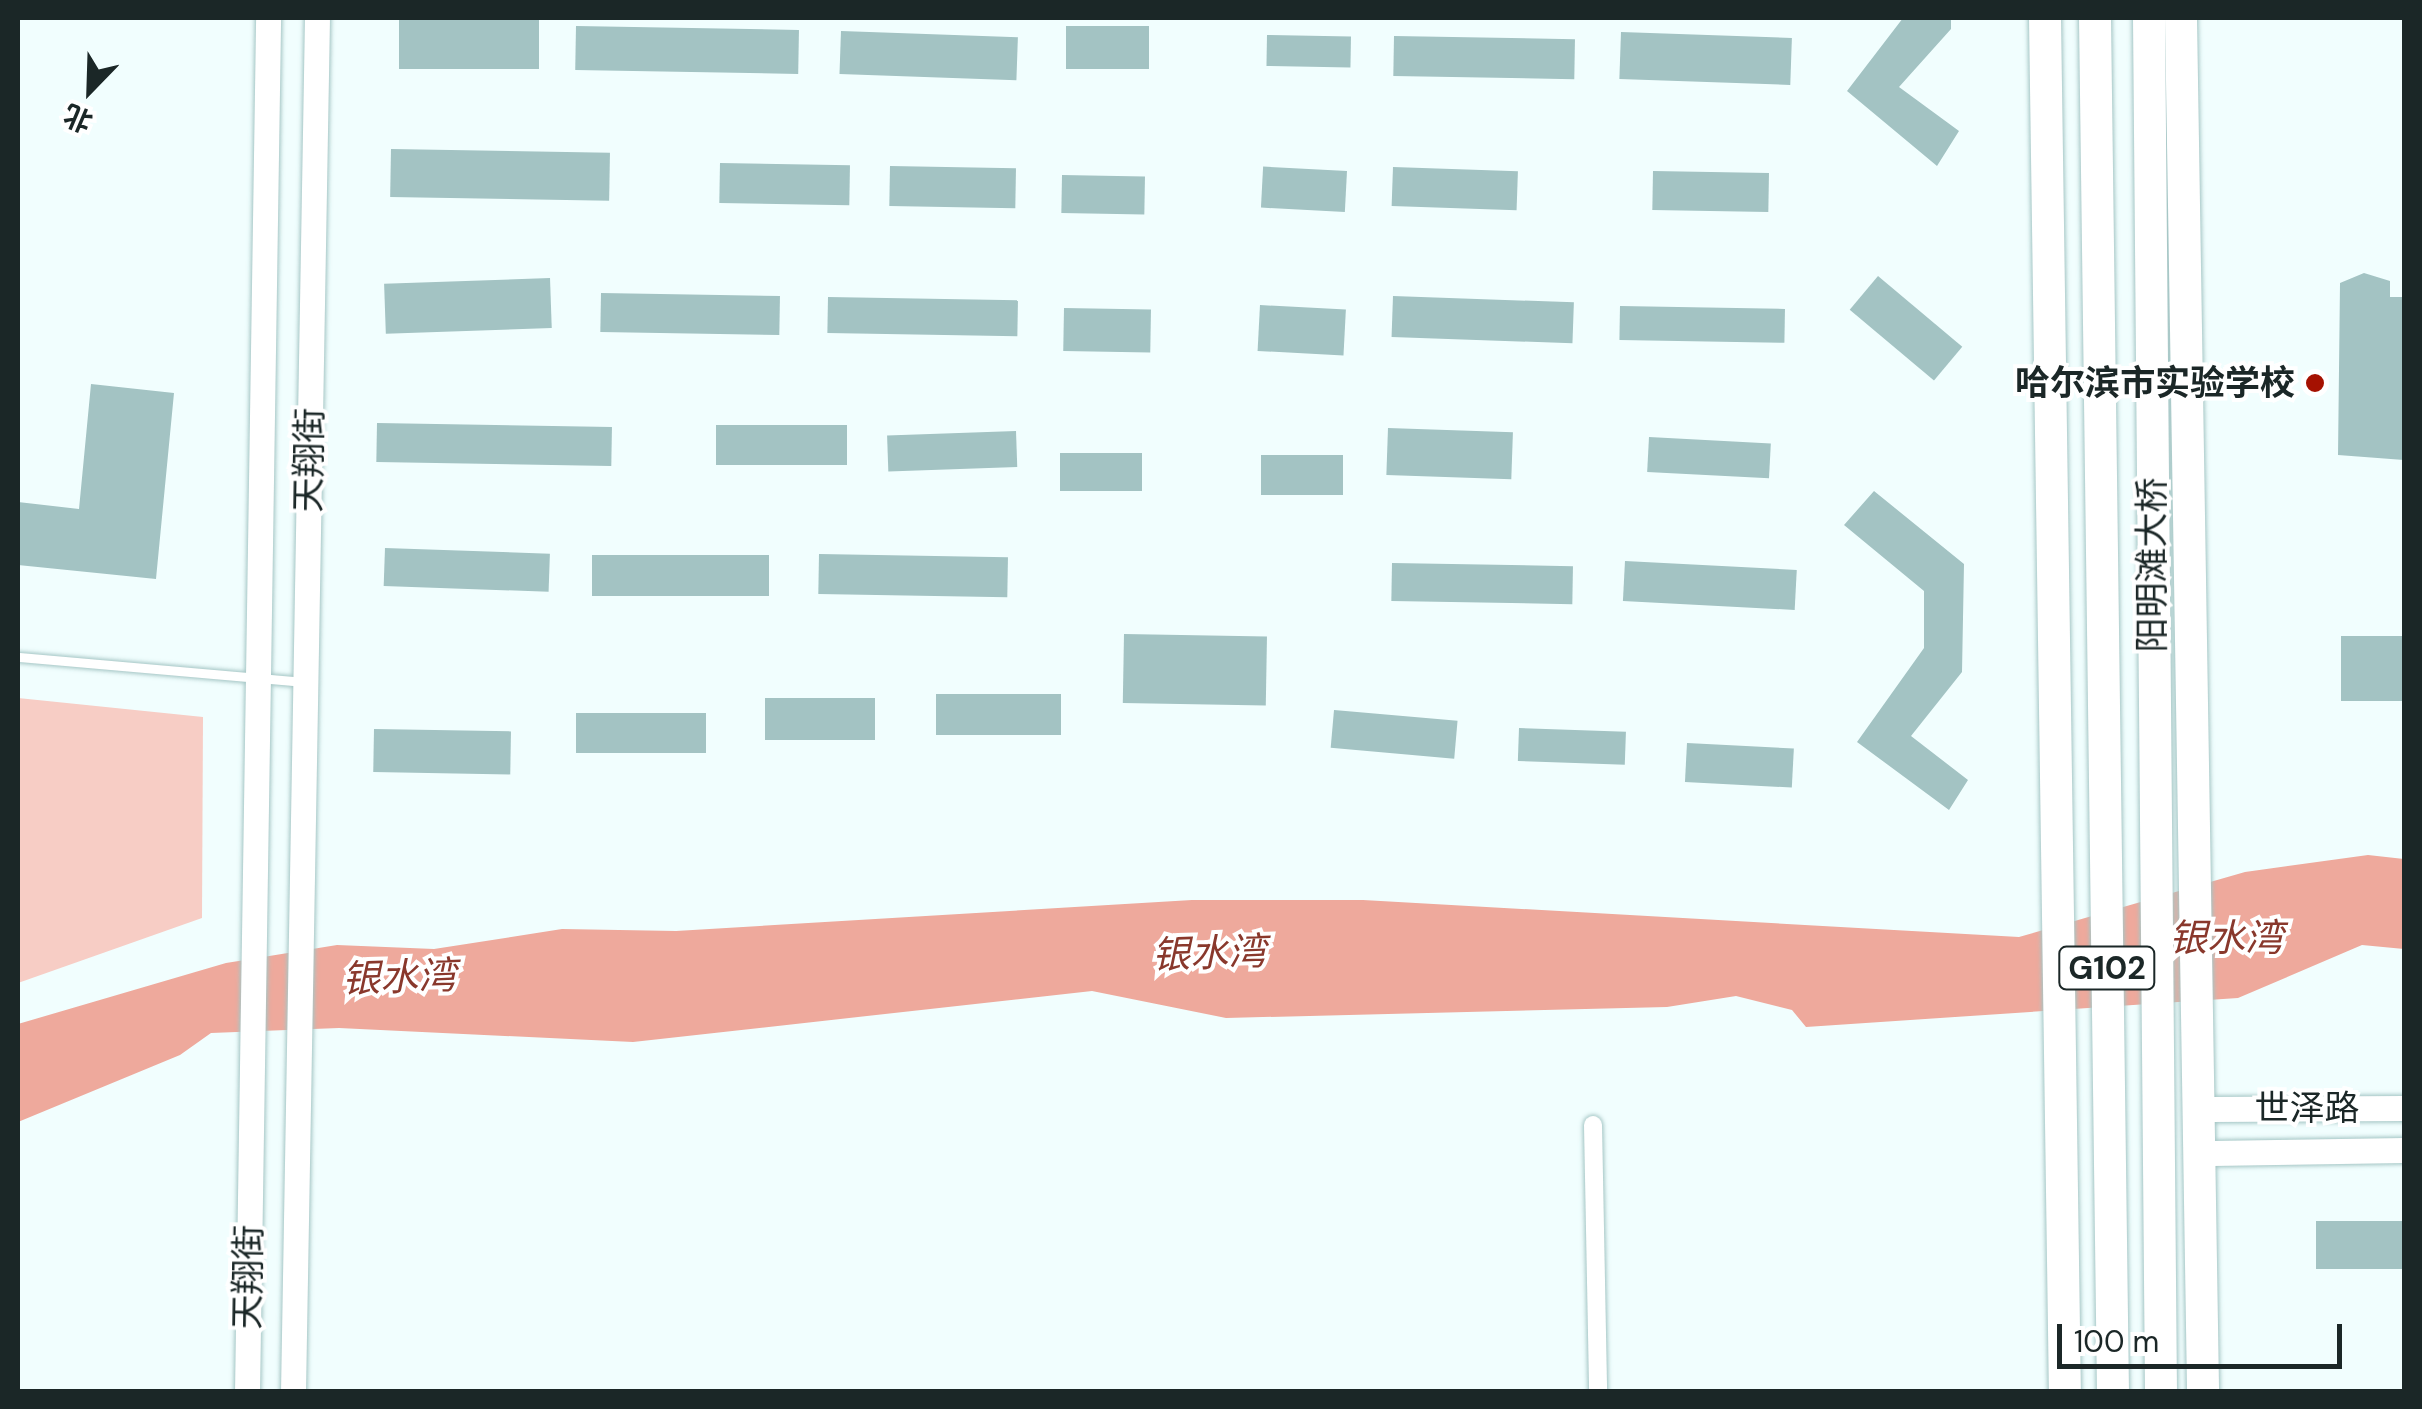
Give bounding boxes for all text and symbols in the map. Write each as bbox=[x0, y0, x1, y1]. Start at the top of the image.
north arrow bbox=[40, 40, 140, 140]
text: 北 bbox=[58, 96, 98, 141]
place label: 哈尔滨市实验学校 bbox=[2015, 362, 2295, 404]
marker: 哈尔滨市实验学校 bbox=[2304, 372, 2326, 394]
street label: 天翔街 bbox=[287, 407, 331, 513]
street label: 阳明滩大桥 bbox=[2131, 478, 2173, 652]
water label: 银水湾 bbox=[2169, 916, 2283, 962]
water label: 银水湾 bbox=[1151, 929, 1267, 979]
road number: G102 bbox=[2057, 941, 2157, 995]
water label: 银水湾 bbox=[341, 953, 457, 1003]
street label: 世泽路 bbox=[2255, 1087, 2359, 1129]
street label: 天翔街 bbox=[226, 1224, 270, 1330]
scale bar bbox=[2062, 1304, 2347, 1366]
text: 100 m bbox=[2074, 1322, 2159, 1361]

